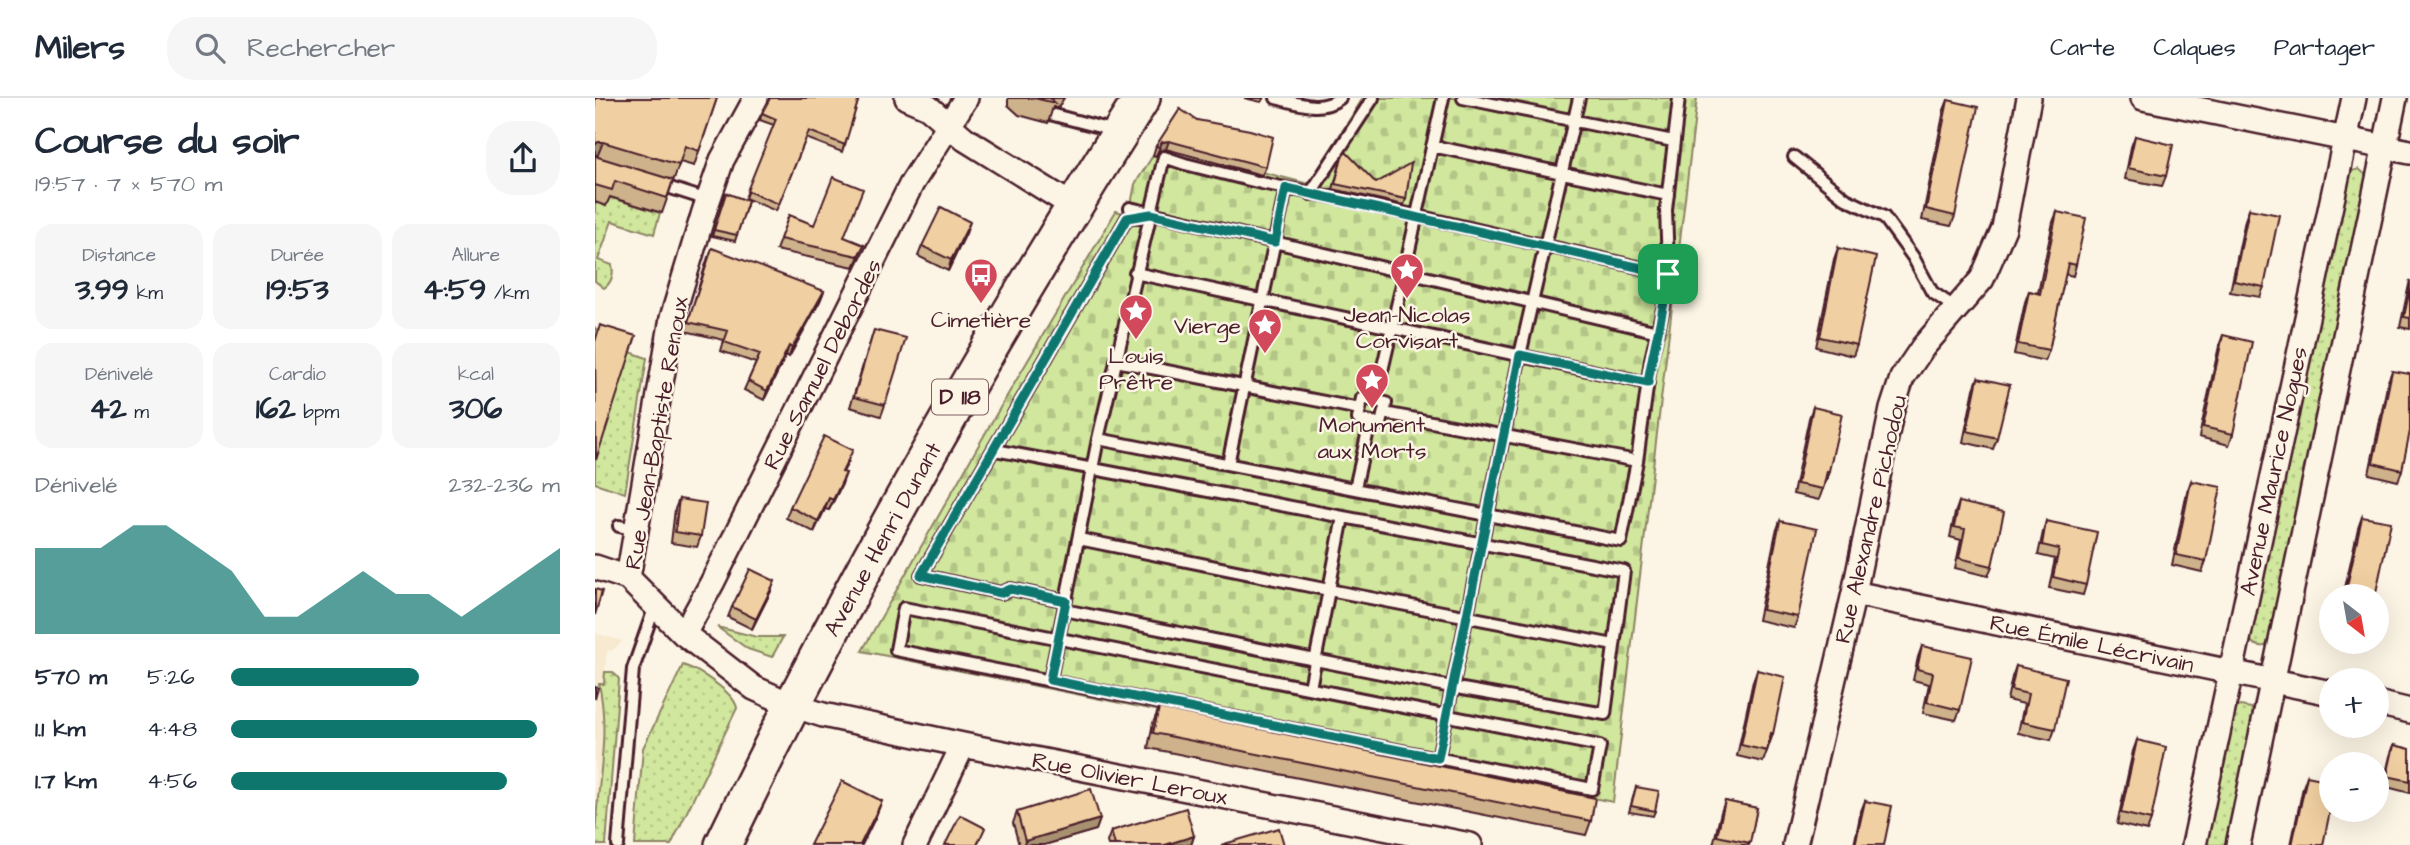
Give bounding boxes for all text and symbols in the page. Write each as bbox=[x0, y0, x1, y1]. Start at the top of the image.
search box bbox=[167, 17, 657, 80]
text: Milers bbox=[35, 25, 125, 71]
icon: search bbox=[191, 29, 229, 67]
text: Rechercher bbox=[247, 30, 395, 66]
text: Carte bbox=[2050, 31, 2115, 65]
text: Calques bbox=[2153, 31, 2236, 65]
text: Partager bbox=[2274, 31, 2375, 65]
text: Course du soir bbox=[35, 116, 300, 168]
button: share bbox=[486, 121, 560, 195]
text: 19:57 · 7 × 570 m bbox=[35, 168, 222, 200]
text: Distance bbox=[82, 242, 156, 269]
text: Durée bbox=[271, 242, 324, 269]
text: Allure bbox=[452, 242, 500, 269]
pin bbox=[1638, 244, 1698, 304]
place icon: Jean-Nicolas Corvisart bbox=[1388, 251, 1426, 300]
street label: Rue Samuel Debordes bbox=[756, 253, 890, 475]
icon: arrive bbox=[1649, 255, 1687, 293]
bus stop icon: Cimetière bbox=[962, 256, 1000, 305]
text: 3.99 bbox=[75, 269, 129, 311]
text: 19:53 bbox=[266, 269, 329, 311]
text: 4:59 bbox=[423, 269, 486, 311]
text: km bbox=[129, 280, 163, 307]
text: /km bbox=[486, 280, 529, 307]
place icon: Louis Prêtre bbox=[1117, 292, 1155, 341]
street label: Rue Jean-Baptiste Renoux bbox=[617, 294, 697, 572]
place label: Jean-Nicolas Corvisart bbox=[1343, 299, 1471, 357]
place label: Cimetière bbox=[931, 304, 1031, 336]
place icon: Vierge bbox=[1246, 306, 1284, 355]
place label: Vierge bbox=[1174, 310, 1241, 343]
place label: Louis Prêtre bbox=[1099, 340, 1173, 398]
street label: Avenue Maurice Nogues bbox=[2232, 344, 2317, 599]
text: Dénivelé bbox=[85, 361, 153, 388]
text: Cardio bbox=[269, 361, 326, 388]
text: kcal bbox=[458, 361, 494, 388]
place icon: Monument aux Morts bbox=[1353, 361, 1391, 410]
road number: D 118 bbox=[932, 380, 988, 414]
text: 42 bbox=[89, 388, 127, 430]
text: 162 bbox=[256, 388, 296, 430]
text: 306 bbox=[449, 388, 502, 430]
street label: Rue Alexandre Pichodou bbox=[1827, 392, 1915, 647]
text: m bbox=[127, 399, 149, 426]
text: bpm bbox=[296, 399, 339, 426]
place label: Monument aux Morts bbox=[1318, 409, 1426, 467]
street label: Avenue Henri Dunant bbox=[816, 436, 950, 642]
text: Dénivelé bbox=[35, 469, 118, 501]
text: 232–236 m bbox=[448, 469, 560, 501]
north arrow bbox=[2319, 584, 2389, 654]
map controls bbox=[2319, 584, 2389, 822]
street label: Rue Émile Lécrivain bbox=[1987, 607, 2197, 681]
text: 570 m bbox=[35, 661, 107, 693]
text: 5:26 bbox=[147, 661, 195, 693]
button: + bbox=[2319, 668, 2389, 738]
text: 1.1 km bbox=[35, 713, 85, 745]
text: 4:48 bbox=[147, 713, 197, 745]
street label: Rue Olivier Leroux bbox=[1029, 744, 1230, 814]
button: − bbox=[2319, 752, 2389, 822]
text: 1.7 km bbox=[35, 765, 97, 797]
text: 4:56 bbox=[147, 765, 197, 797]

